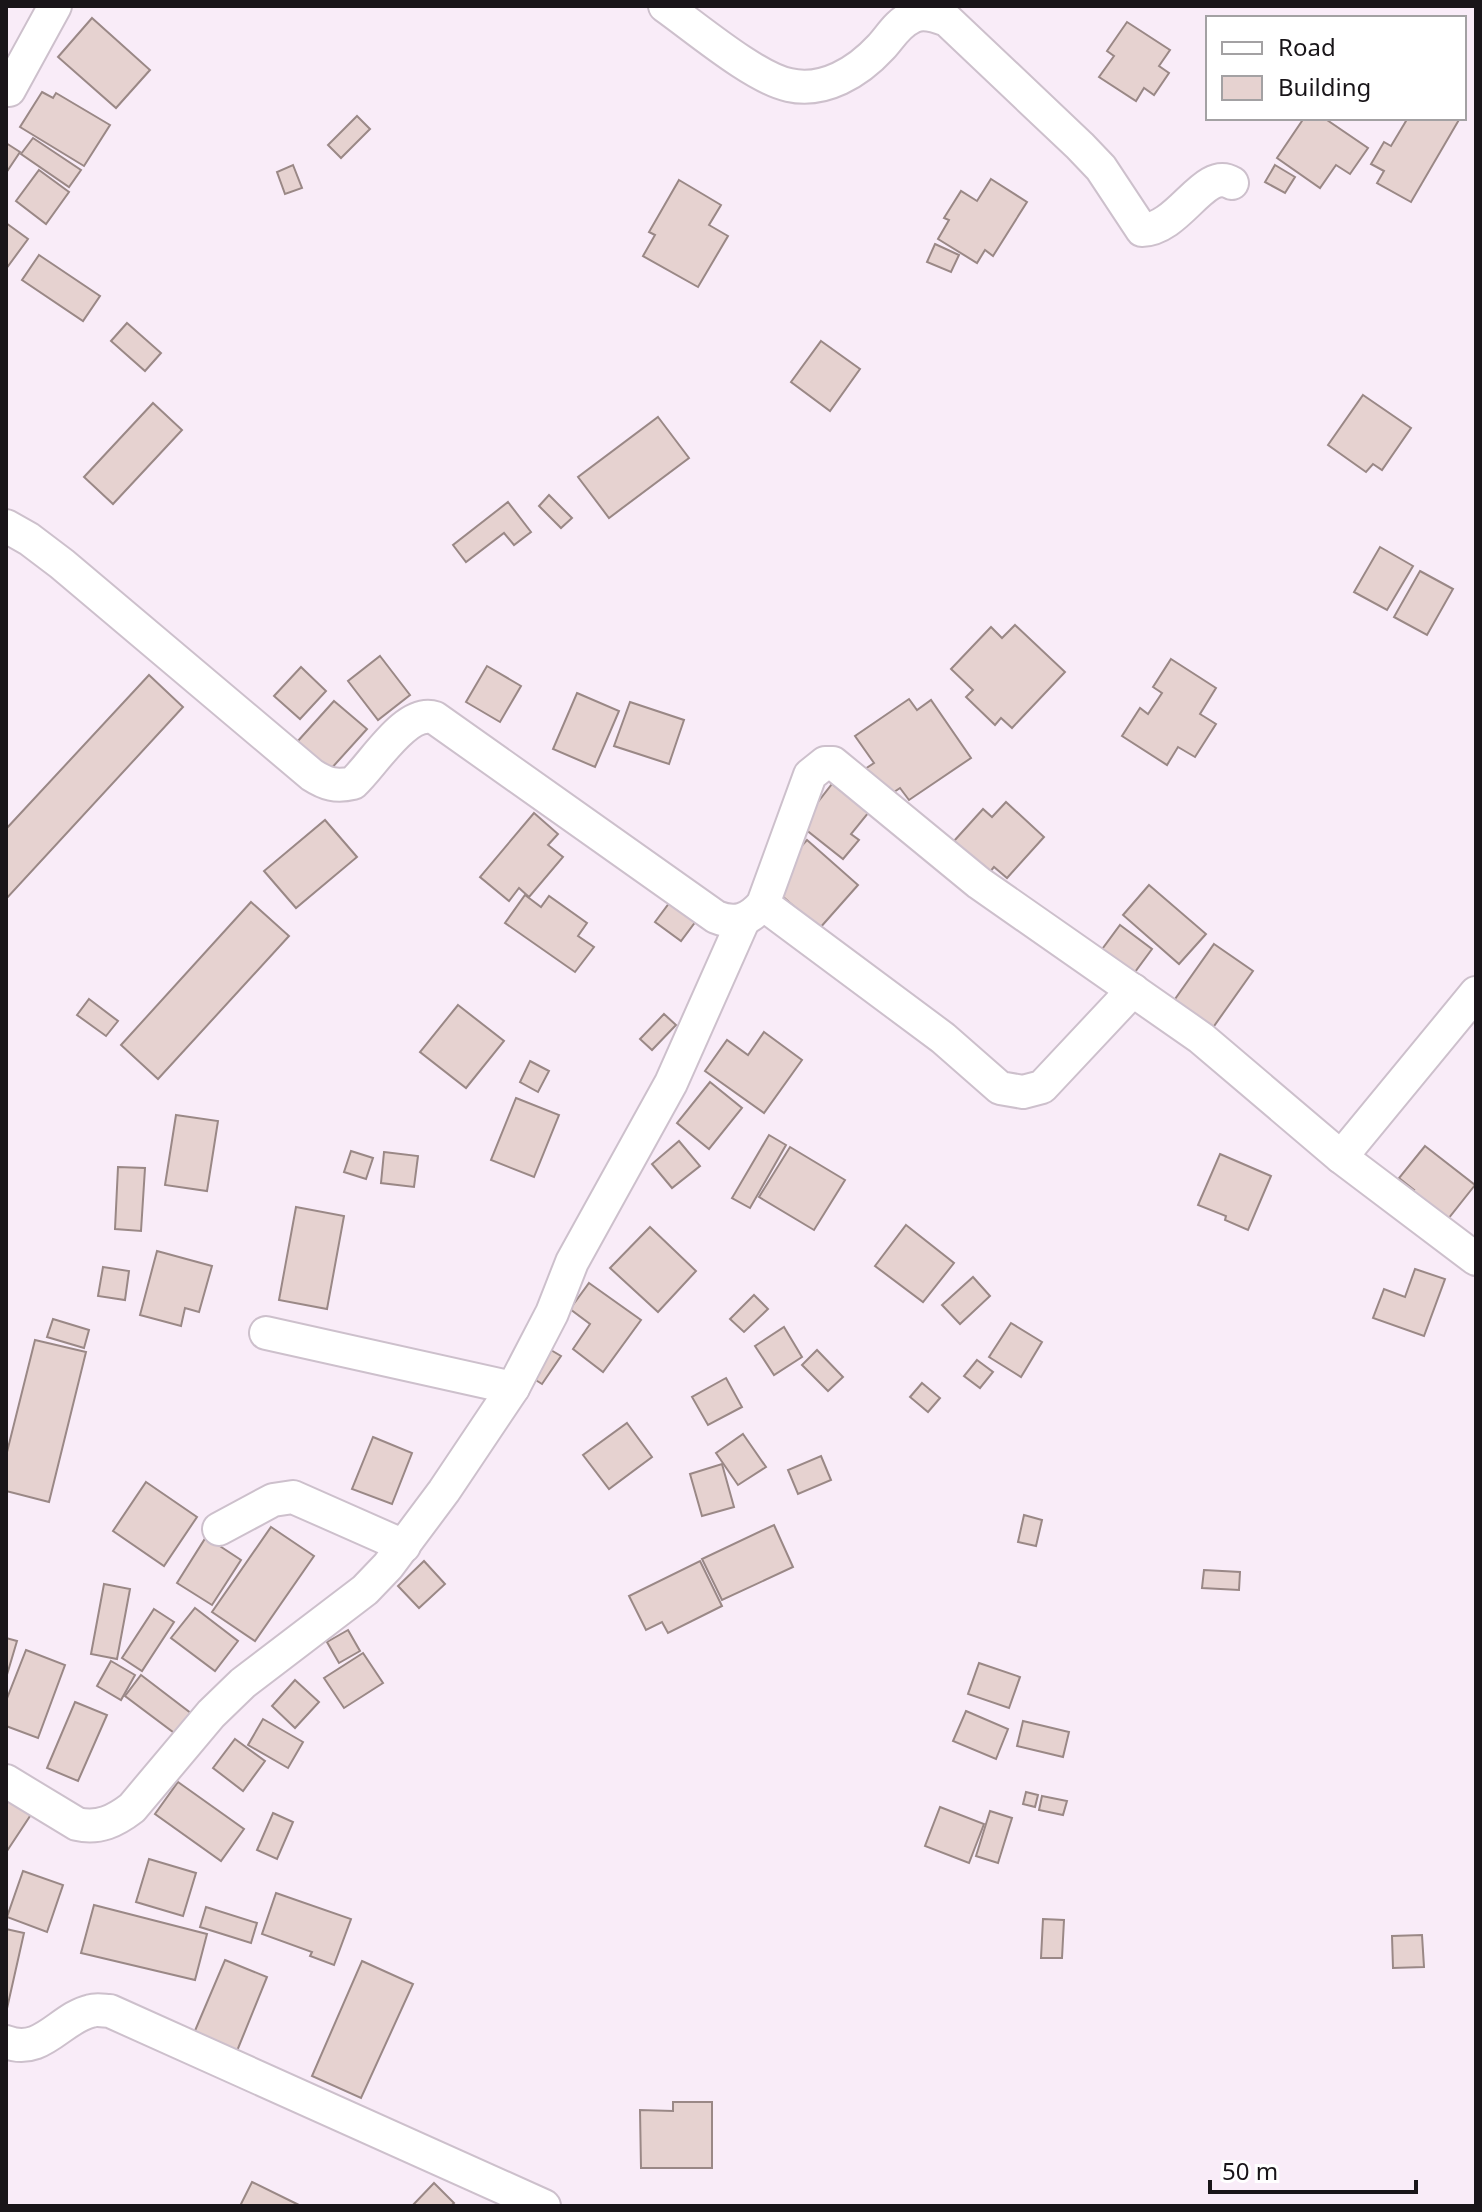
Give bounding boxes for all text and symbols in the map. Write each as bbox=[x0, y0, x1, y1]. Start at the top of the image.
legend bbox=[1206, 16, 1466, 120]
text: Road bbox=[1278, 30, 1336, 63]
text: Building bbox=[1278, 70, 1371, 103]
scale bar bbox=[1210, 2144, 1416, 2194]
text: 50 m bbox=[1222, 2154, 1278, 2187]

